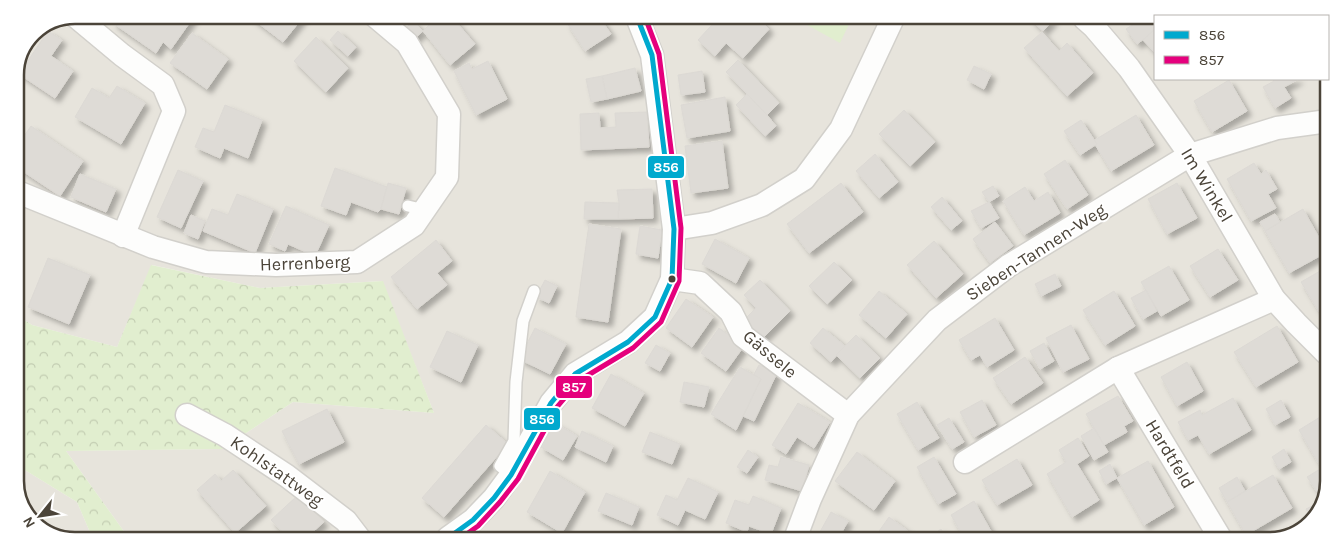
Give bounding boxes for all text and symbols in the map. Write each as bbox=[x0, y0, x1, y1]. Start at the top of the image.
legend bbox=[1154, 15, 1329, 80]
text: 856 bbox=[1199, 26, 1225, 44]
text: 857 bbox=[1199, 51, 1224, 69]
street label: Im Winkel bbox=[1176, 144, 1238, 226]
line badge: 856 bbox=[647, 155, 685, 179]
text: 856 bbox=[653, 159, 679, 176]
street label: Sieben-Tannen-Weg bbox=[962, 198, 1110, 306]
street label: Herrenberg bbox=[259, 250, 351, 276]
unlabelled marker bbox=[667, 274, 677, 284]
street label: Gässele bbox=[738, 325, 802, 383]
line badge: 857 bbox=[555, 375, 593, 399]
text: 857 bbox=[562, 379, 586, 396]
line badge: 856 bbox=[523, 407, 561, 431]
text: 856 bbox=[529, 411, 555, 428]
street label: Hardtfeld bbox=[1141, 415, 1199, 493]
street label: Kohlstattweg bbox=[226, 431, 328, 511]
north arrow bbox=[15, 491, 65, 541]
text: N bbox=[19, 514, 39, 531]

